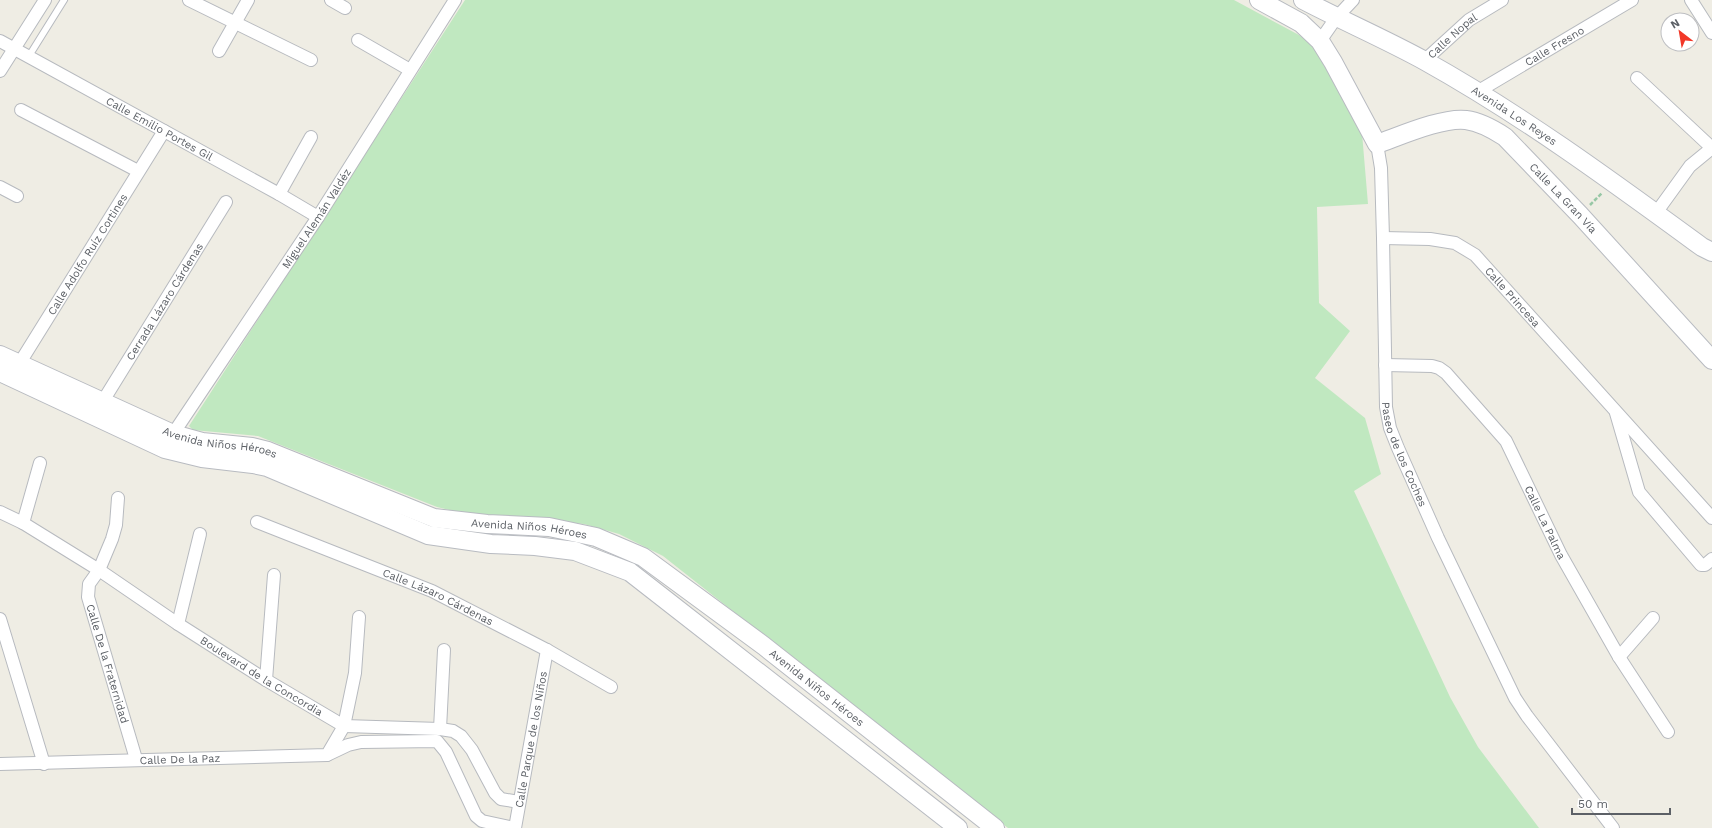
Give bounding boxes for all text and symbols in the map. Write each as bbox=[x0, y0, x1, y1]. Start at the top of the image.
street label: Calle Nopal bbox=[1425, 10, 1480, 61]
north arrow bbox=[1660, 12, 1700, 52]
text: N bbox=[1668, 16, 1682, 32]
street label: Calle Fresno bbox=[1523, 24, 1587, 69]
street label: Avenida Los Reyes bbox=[1469, 84, 1559, 148]
street label: Calle Emilio Portes Gil bbox=[104, 94, 216, 164]
street label: Calle La Gran Vía bbox=[1527, 161, 1599, 236]
street label: Miguel Alemán Valdéz bbox=[279, 166, 354, 271]
street label: Calle Adolfo Ruíz Cortines bbox=[45, 191, 130, 318]
street label: Cerrada Lázaro Cárdenas bbox=[124, 241, 206, 363]
street label: Calle Princesa bbox=[1482, 265, 1543, 330]
street label: Paseo de los Coches bbox=[1379, 402, 1429, 509]
street label: Avenida Niños Héroes bbox=[160, 424, 279, 461]
street label: Calle La Palma bbox=[1522, 484, 1568, 562]
street label: Avenida Niños Héroes bbox=[471, 516, 589, 542]
street label: Calle Lázaro Cárdenas bbox=[381, 566, 496, 628]
street label: Calle De la Fraternidad bbox=[83, 603, 131, 725]
street label: Boulevard de la Concordia bbox=[198, 634, 325, 719]
street label: Avenida Niños Héroes bbox=[767, 647, 867, 729]
street label: Calle Parque de los Niños bbox=[513, 670, 550, 809]
street label: Calle De la Paz bbox=[139, 752, 221, 767]
scale bar bbox=[1572, 790, 1670, 816]
text: 50 m bbox=[1578, 797, 1608, 811]

